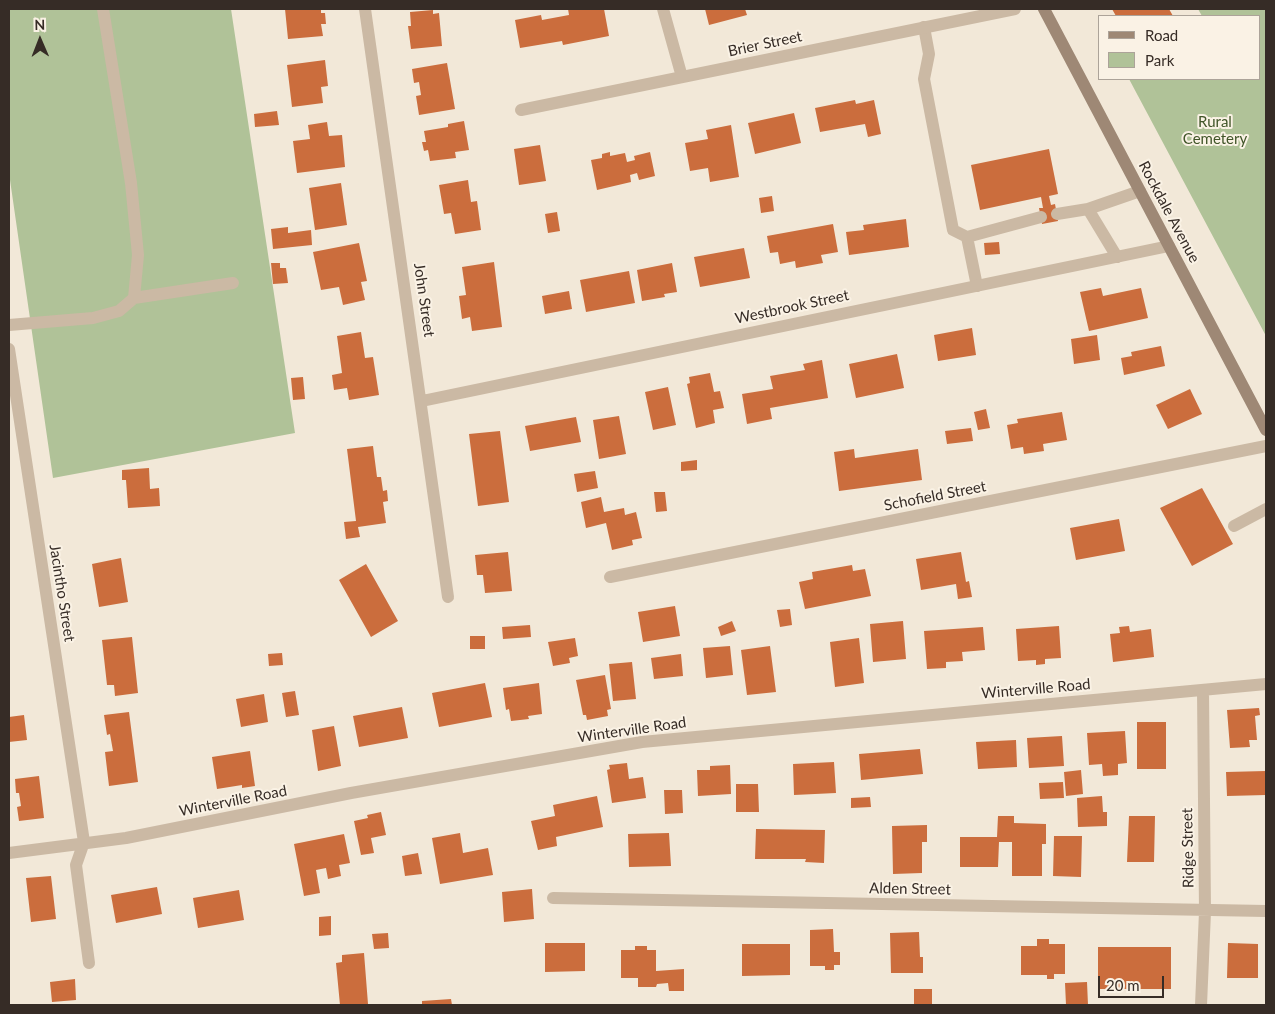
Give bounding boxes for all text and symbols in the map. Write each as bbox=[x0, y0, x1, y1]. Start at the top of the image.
north arrow bbox=[15, 15, 65, 65]
legend bbox=[1098, 15, 1260, 80]
text: N bbox=[34, 16, 45, 33]
text: Road bbox=[1145, 26, 1178, 44]
street label: Brier Street bbox=[726, 27, 804, 61]
text: Park bbox=[1145, 51, 1174, 69]
park label: Rural Cemetery bbox=[1183, 113, 1247, 148]
street label: Rockdale Avenue bbox=[1135, 158, 1203, 266]
street label: John Street bbox=[410, 262, 438, 338]
street label: Westbrook Street bbox=[733, 286, 851, 328]
street label: Schofield Street bbox=[882, 477, 988, 515]
street label: Jacintho Street bbox=[45, 543, 79, 643]
street label: Winterville Road bbox=[981, 675, 1091, 703]
street label: Winterville Road bbox=[577, 713, 687, 747]
street label: Winterville Road bbox=[178, 782, 288, 820]
street label: Ridge Street bbox=[1178, 808, 1198, 888]
street label: Alden Street bbox=[869, 879, 951, 899]
scale bar bbox=[1100, 966, 1166, 998]
text: 20 m bbox=[1106, 976, 1140, 994]

